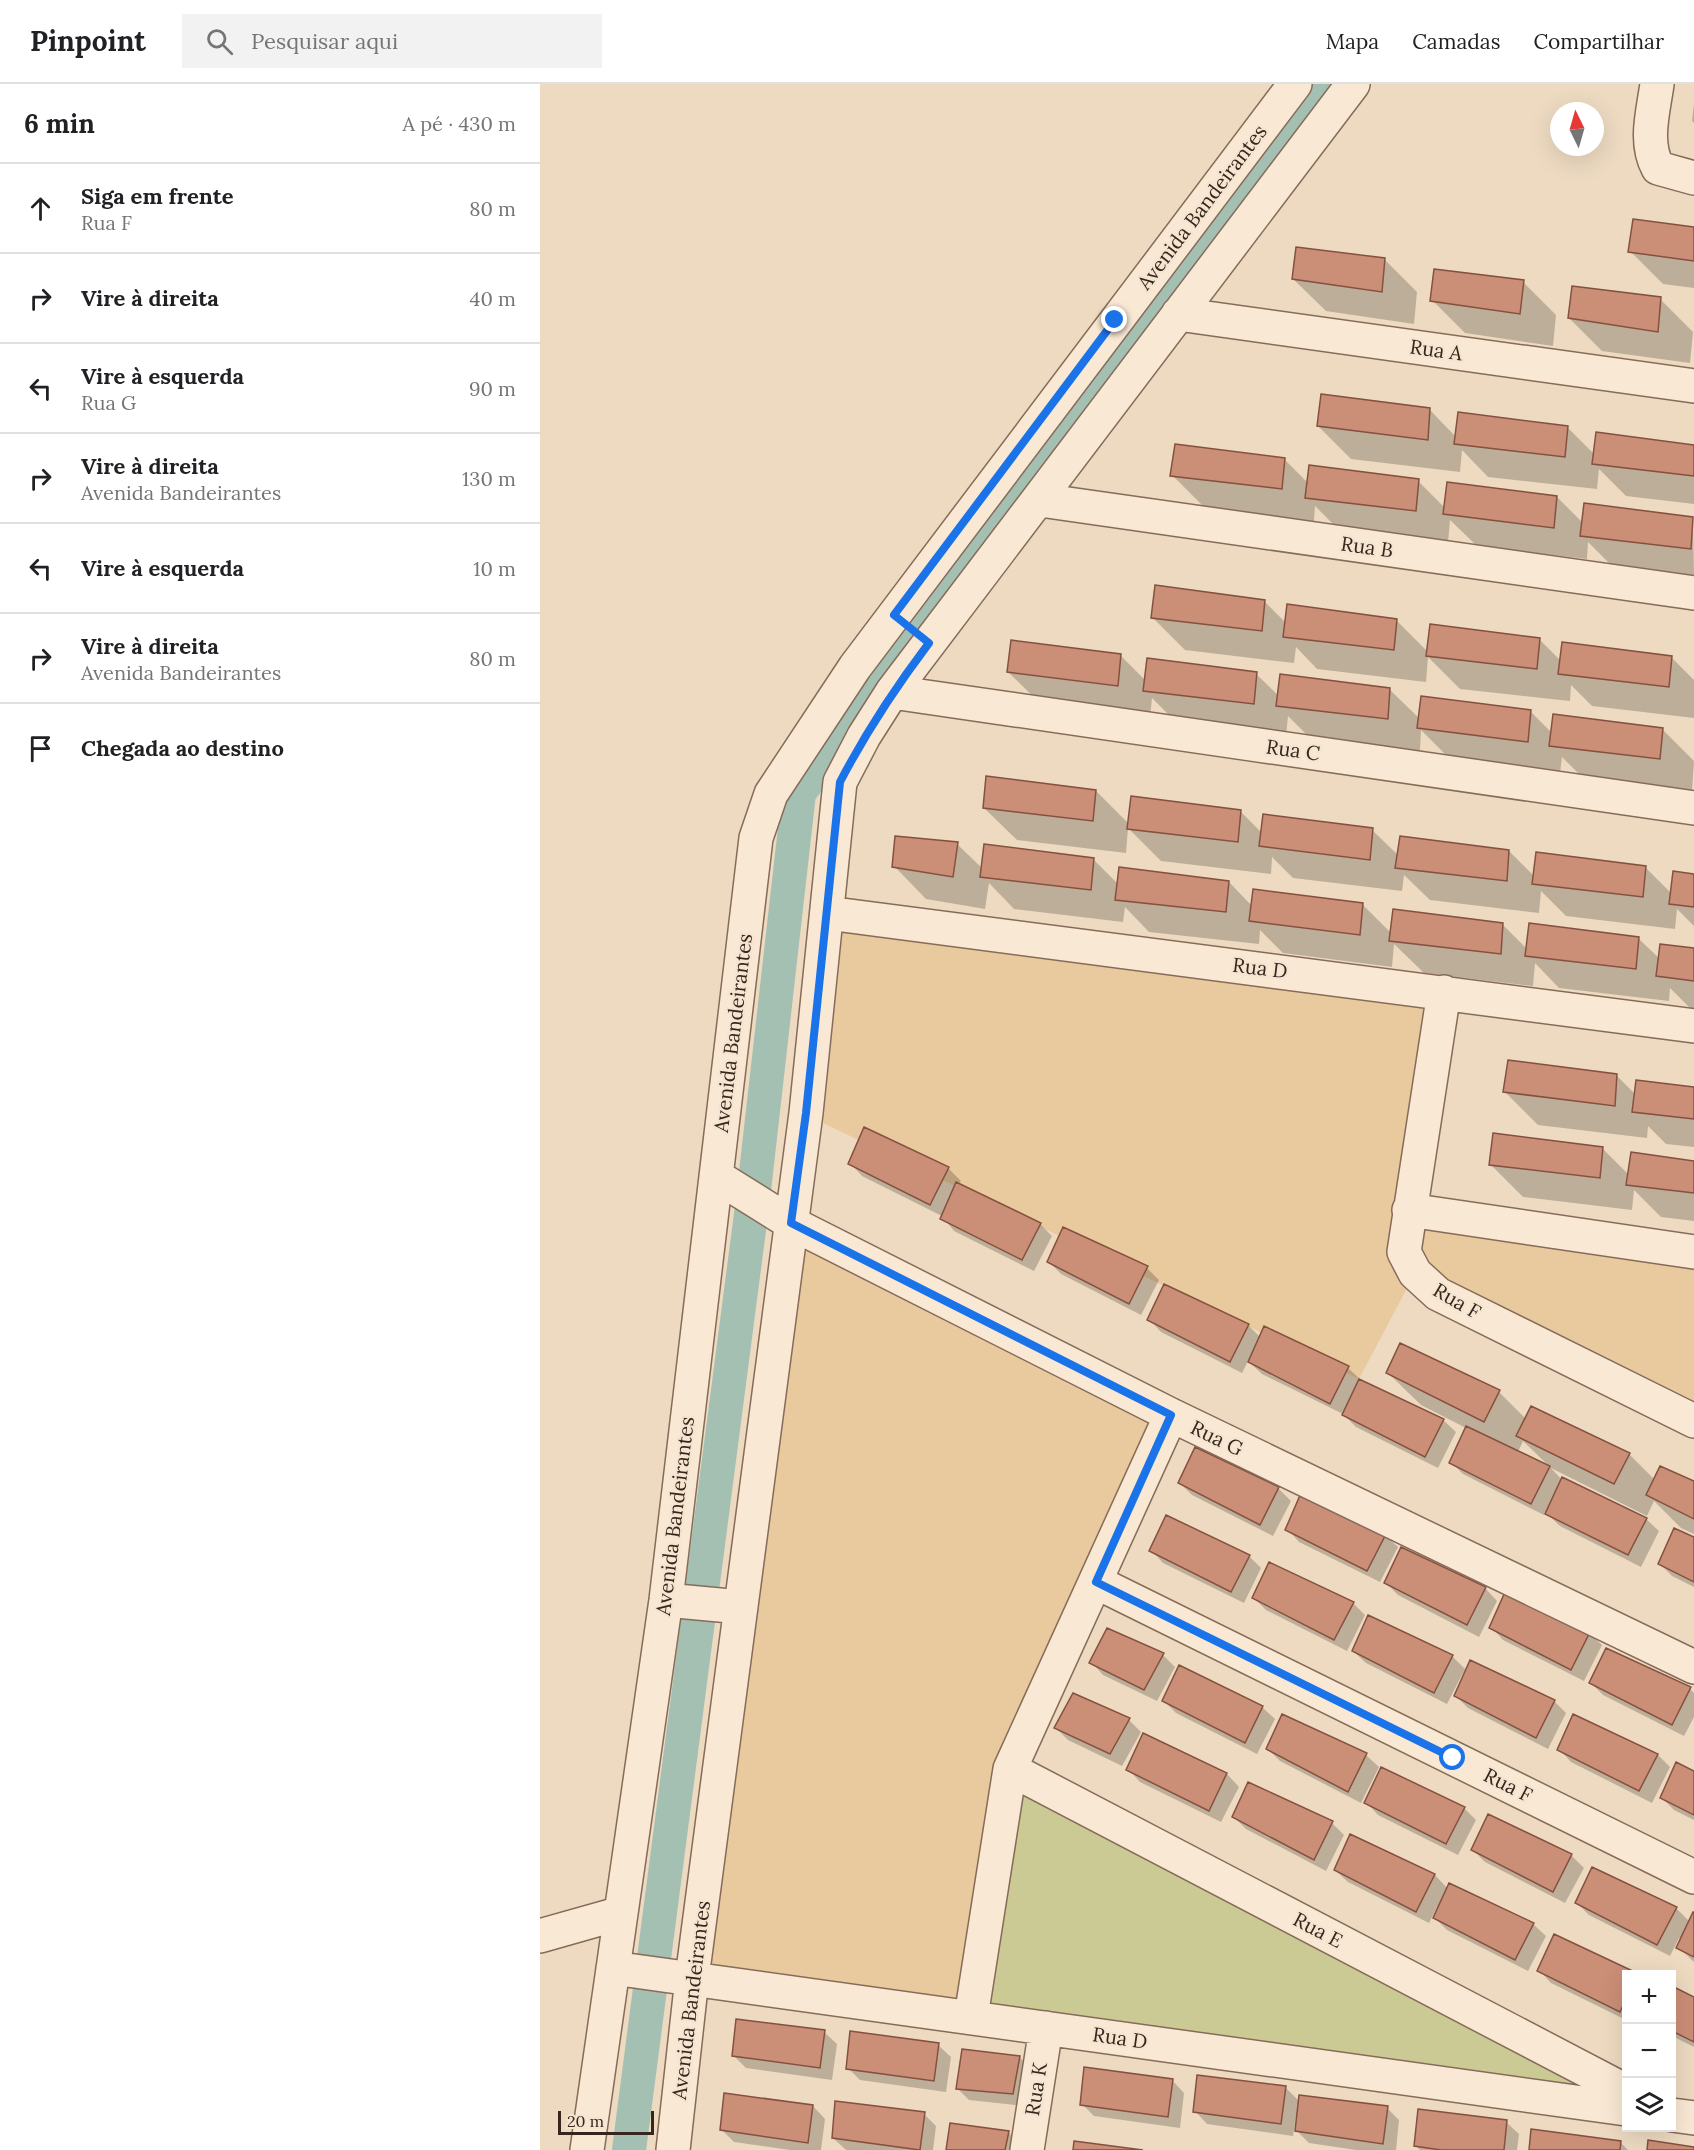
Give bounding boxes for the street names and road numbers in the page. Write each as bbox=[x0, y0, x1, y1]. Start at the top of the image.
street label: Avenida Bandeirantes bbox=[1131, 119, 1272, 295]
street label: Rua A bbox=[1408, 333, 1464, 366]
street label: Rua B bbox=[1339, 530, 1395, 563]
street label: Rua C bbox=[1265, 733, 1322, 766]
street label: Avenida Bandeirantes bbox=[708, 932, 757, 1135]
street label: Rua D bbox=[1231, 952, 1289, 983]
street label: Rua F bbox=[1429, 1277, 1486, 1324]
street label: Rua G bbox=[1187, 1414, 1248, 1461]
street label: Avenida Bandeirantes bbox=[650, 1415, 699, 1618]
street label: Rua F bbox=[1480, 1762, 1537, 1807]
street label: Avenida Bandeirantes bbox=[666, 1899, 715, 2102]
street label: Rua E bbox=[1289, 1906, 1347, 1953]
street label: Rua D bbox=[1091, 2021, 1149, 2054]
street label: Rua K bbox=[1019, 2060, 1052, 2117]

